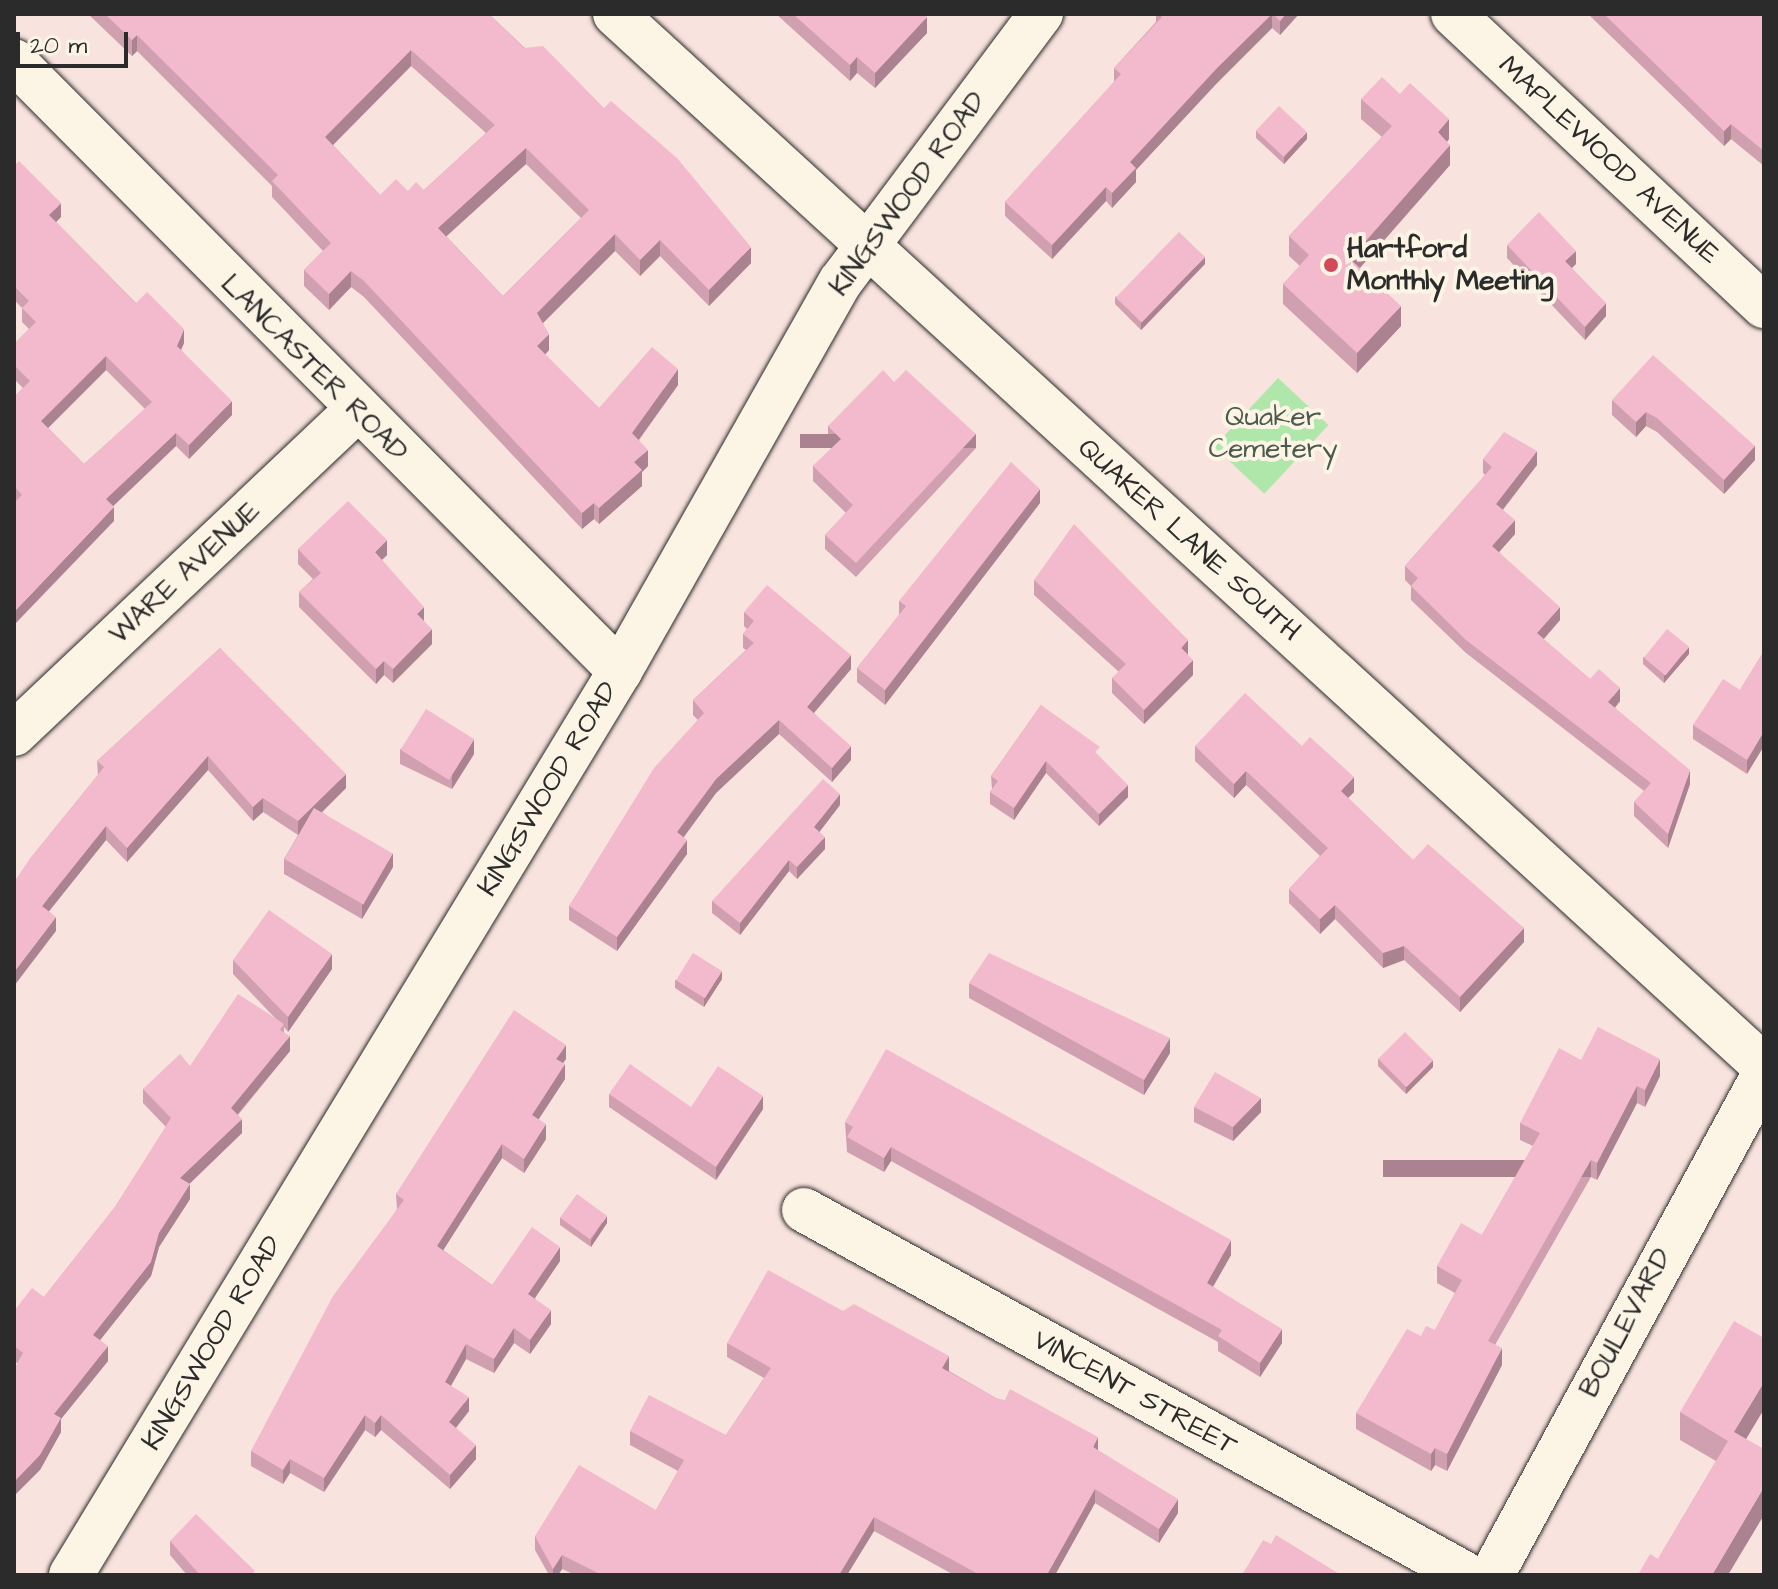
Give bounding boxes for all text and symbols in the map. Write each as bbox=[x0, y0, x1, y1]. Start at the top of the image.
scale bar bbox=[20, 16, 132, 66]
text: 20 m bbox=[30, 29, 87, 63]
street label: MAPLEWOOD AVENUE bbox=[1491, 49, 1727, 271]
street label: KINGSWOOD ROAD bbox=[823, 85, 993, 303]
place label: Hartford Monthly Meeting bbox=[1347, 232, 1554, 298]
marker: Hartford Monthly Meeting bbox=[1322, 256, 1340, 274]
street label: LANCASTER ROAD bbox=[214, 268, 414, 468]
park label: Quaker Cemetery bbox=[1208, 400, 1338, 466]
street label: QUAKER LANE SOUTH bbox=[1071, 431, 1307, 649]
street label: WARE AVENUE bbox=[103, 495, 267, 651]
street label: KINGSWOOD ROAD bbox=[471, 676, 625, 902]
street label: KINGSWOOD ROAD bbox=[135, 1230, 289, 1456]
street label: BOULEVARD bbox=[1573, 1243, 1679, 1403]
street label: VINCENT STREET bbox=[1027, 1323, 1243, 1463]

